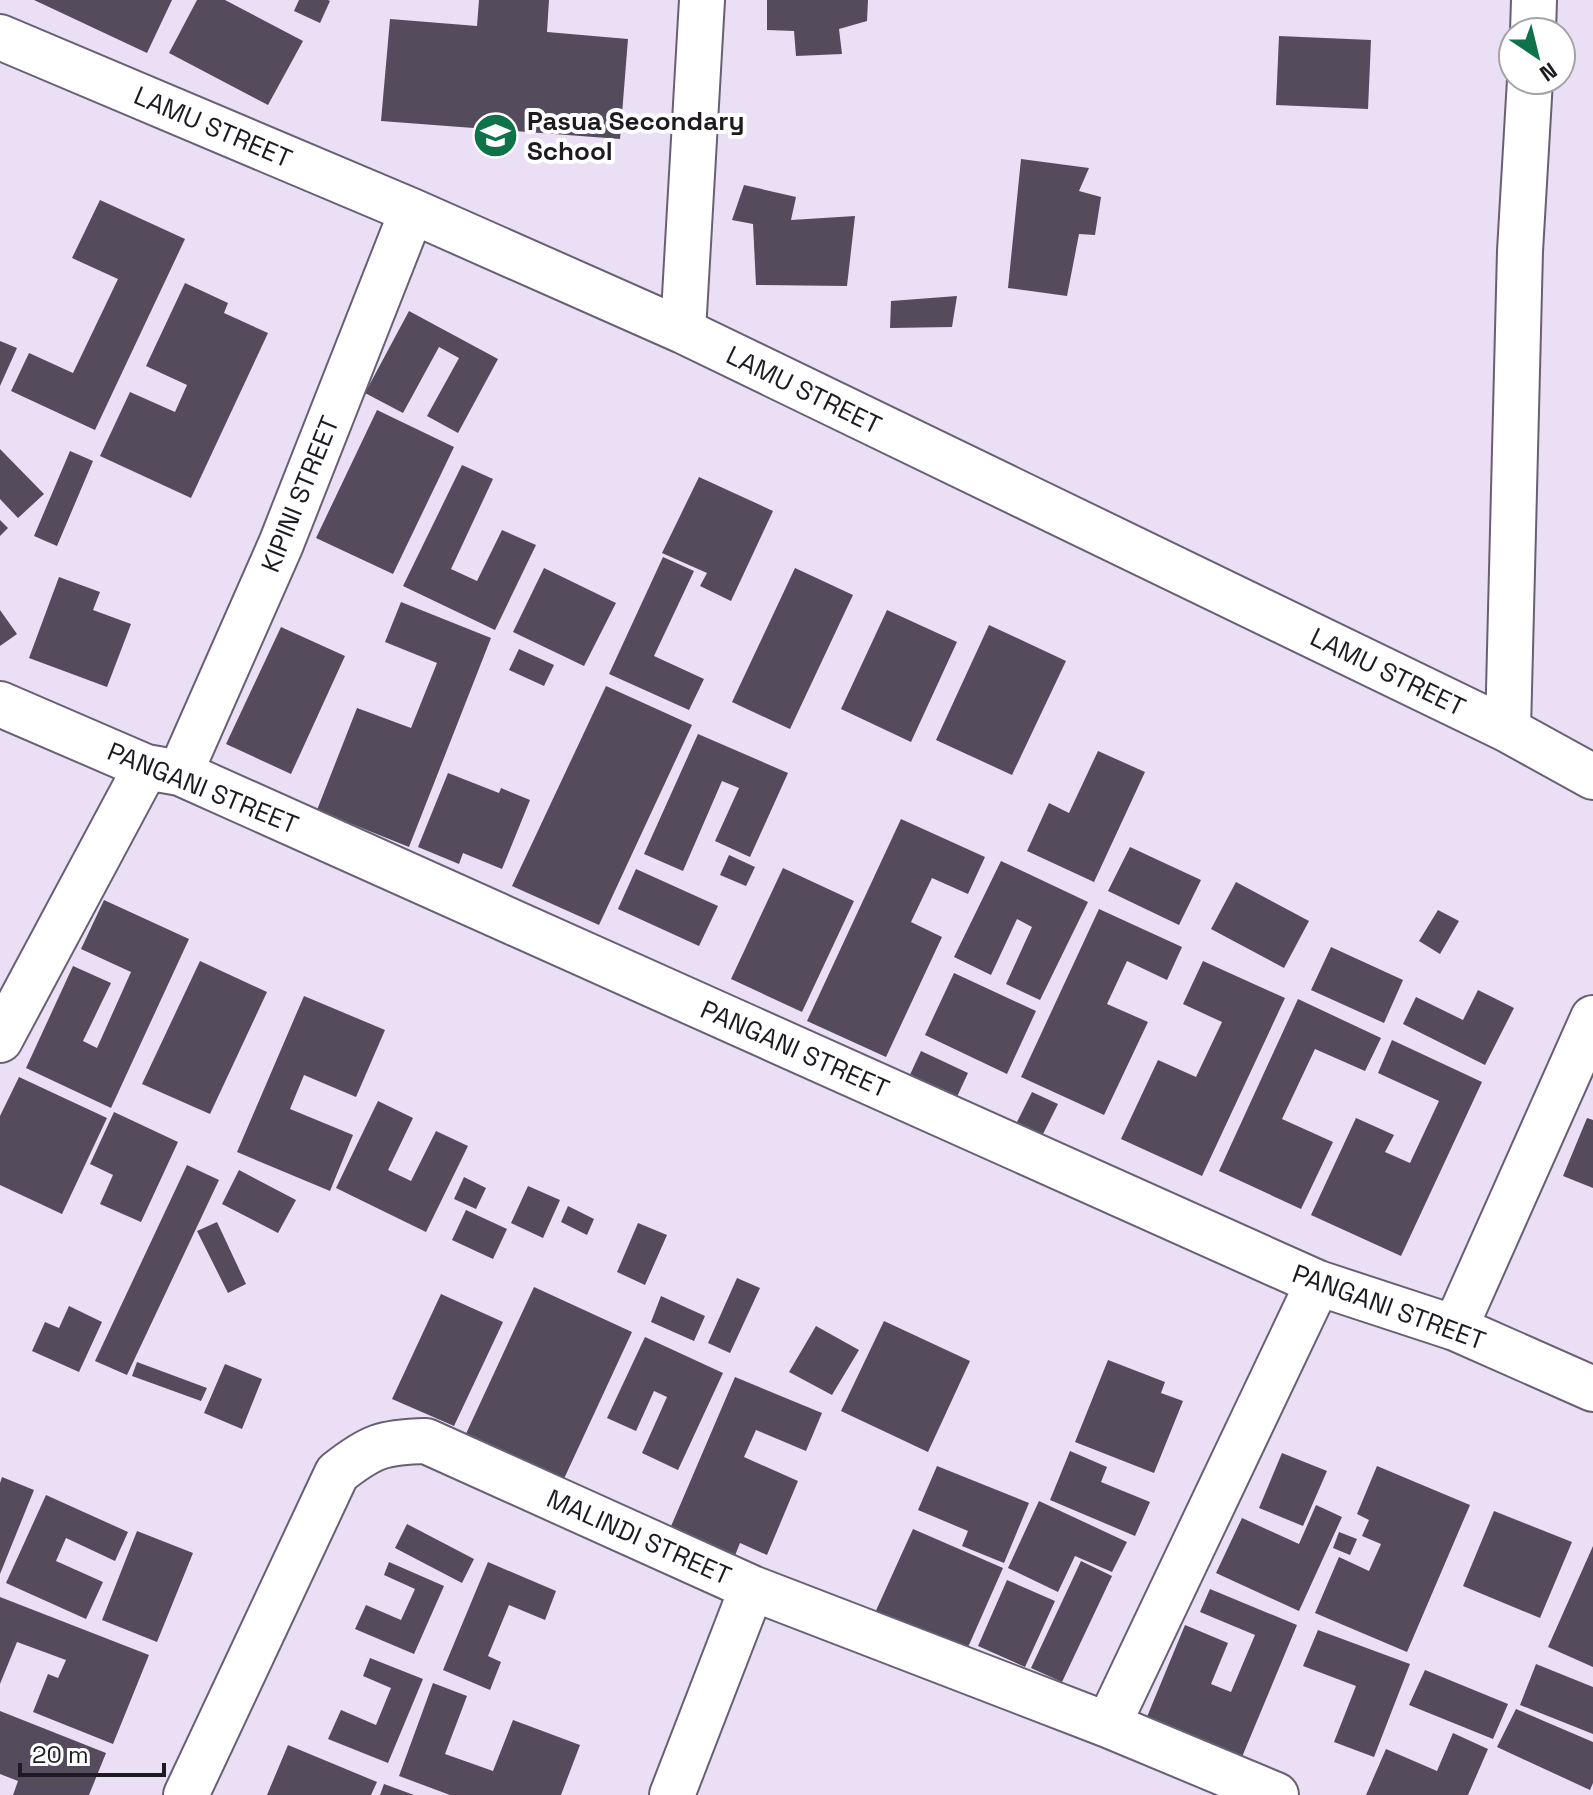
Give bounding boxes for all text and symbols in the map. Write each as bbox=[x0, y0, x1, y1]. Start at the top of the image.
north arrow bbox=[1497, 16, 1577, 96]
text: N bbox=[1534, 57, 1563, 88]
street label: LAMU STREET bbox=[129, 78, 297, 176]
place label: Pasua Secondary School bbox=[527, 104, 745, 168]
school or university icon: Pasua Secondary School bbox=[472, 112, 520, 160]
street label: LAMU STREET bbox=[721, 338, 887, 442]
street label: KIPINI STREET bbox=[253, 411, 347, 577]
street label: LAMU STREET bbox=[1305, 620, 1471, 724]
street label: PANGANI STREET bbox=[103, 734, 303, 842]
street label: PANGANI STREET bbox=[695, 992, 895, 1106]
street label: PANGANI STREET bbox=[1288, 1256, 1490, 1358]
street label: MALINDI STREET bbox=[541, 1481, 737, 1593]
scale bar bbox=[20, 1727, 164, 1777]
text: 20 m bbox=[32, 1739, 89, 1770]

